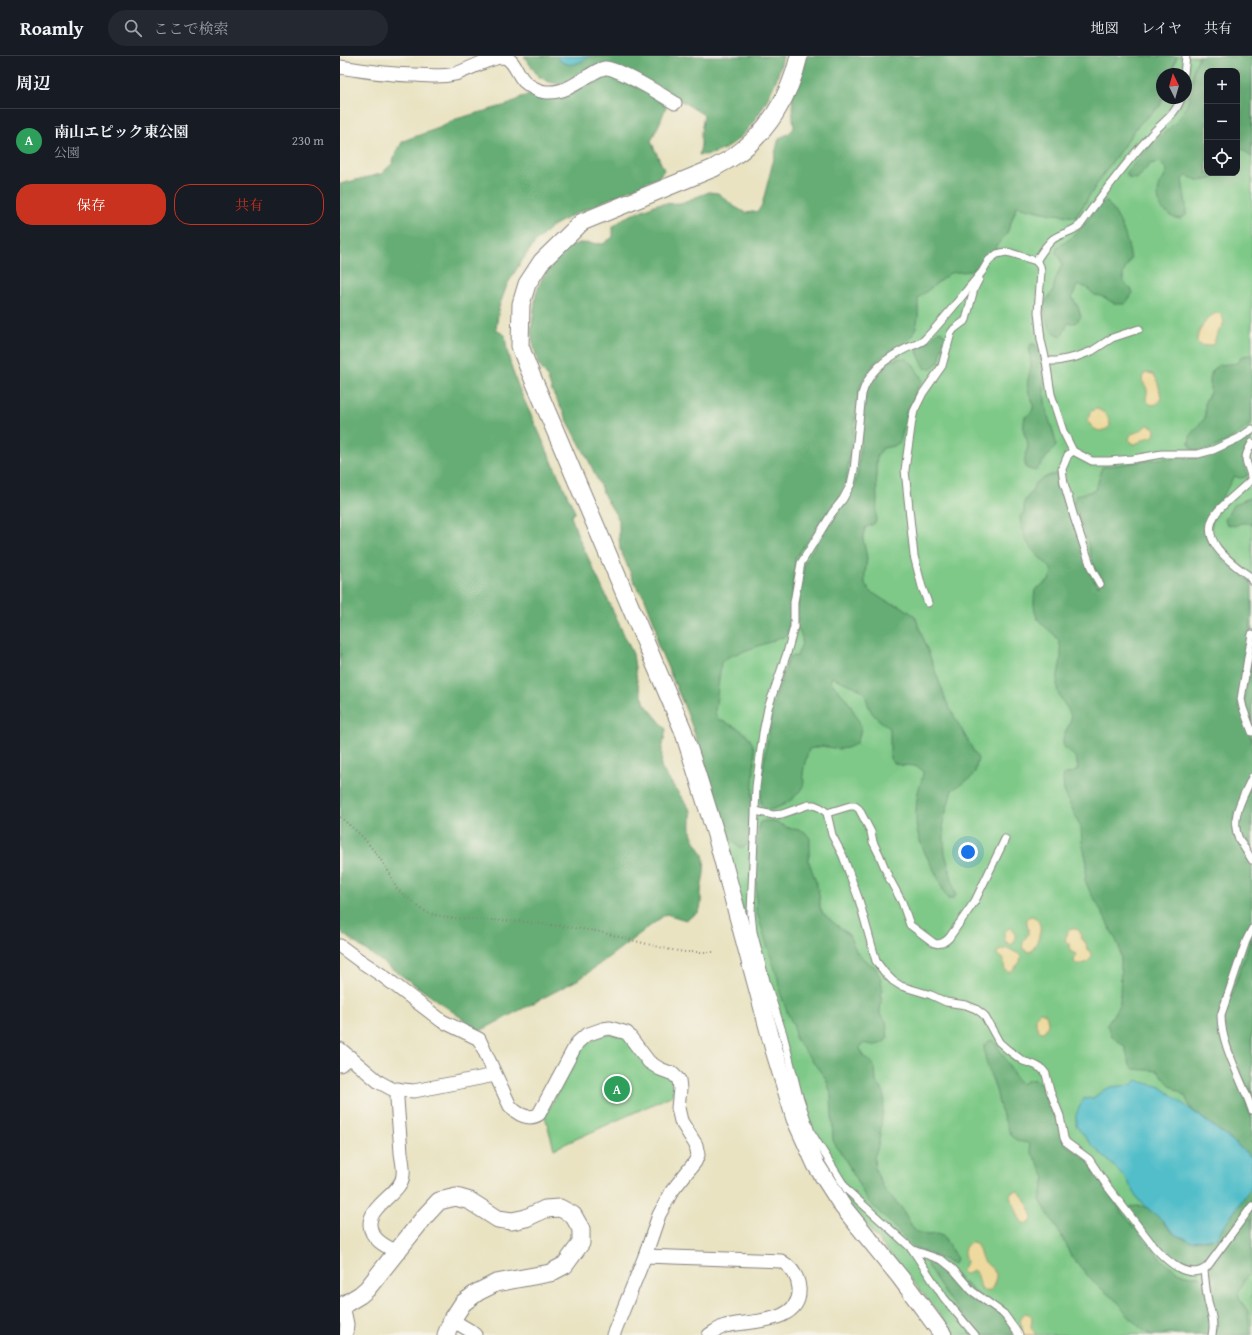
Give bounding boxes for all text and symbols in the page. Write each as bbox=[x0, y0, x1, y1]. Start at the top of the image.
search box bbox=[108, 10, 388, 46]
text: Roamly bbox=[20, 14, 84, 42]
icon: search bbox=[122, 17, 144, 39]
text: ここで検索 bbox=[154, 18, 229, 39]
text: 地図 bbox=[1091, 18, 1119, 38]
text: レイヤ bbox=[1141, 18, 1182, 38]
text: 共有 bbox=[1204, 18, 1232, 38]
north arrow bbox=[1156, 68, 1192, 104]
map controls bbox=[1204, 68, 1240, 176]
button: + bbox=[1204, 68, 1240, 104]
text: 周辺 bbox=[16, 70, 50, 95]
button: − bbox=[1204, 104, 1240, 140]
text: 南山エピック東公園 bbox=[54, 121, 188, 142]
text: A bbox=[25, 131, 33, 150]
text: 230 m bbox=[292, 131, 324, 150]
button: locate bbox=[1204, 140, 1240, 176]
text: 公園 bbox=[54, 143, 80, 162]
button: 保存 bbox=[16, 184, 166, 225]
button: 共有 bbox=[174, 184, 324, 225]
your location bbox=[958, 842, 978, 862]
pin: A bbox=[604, 1074, 630, 1104]

